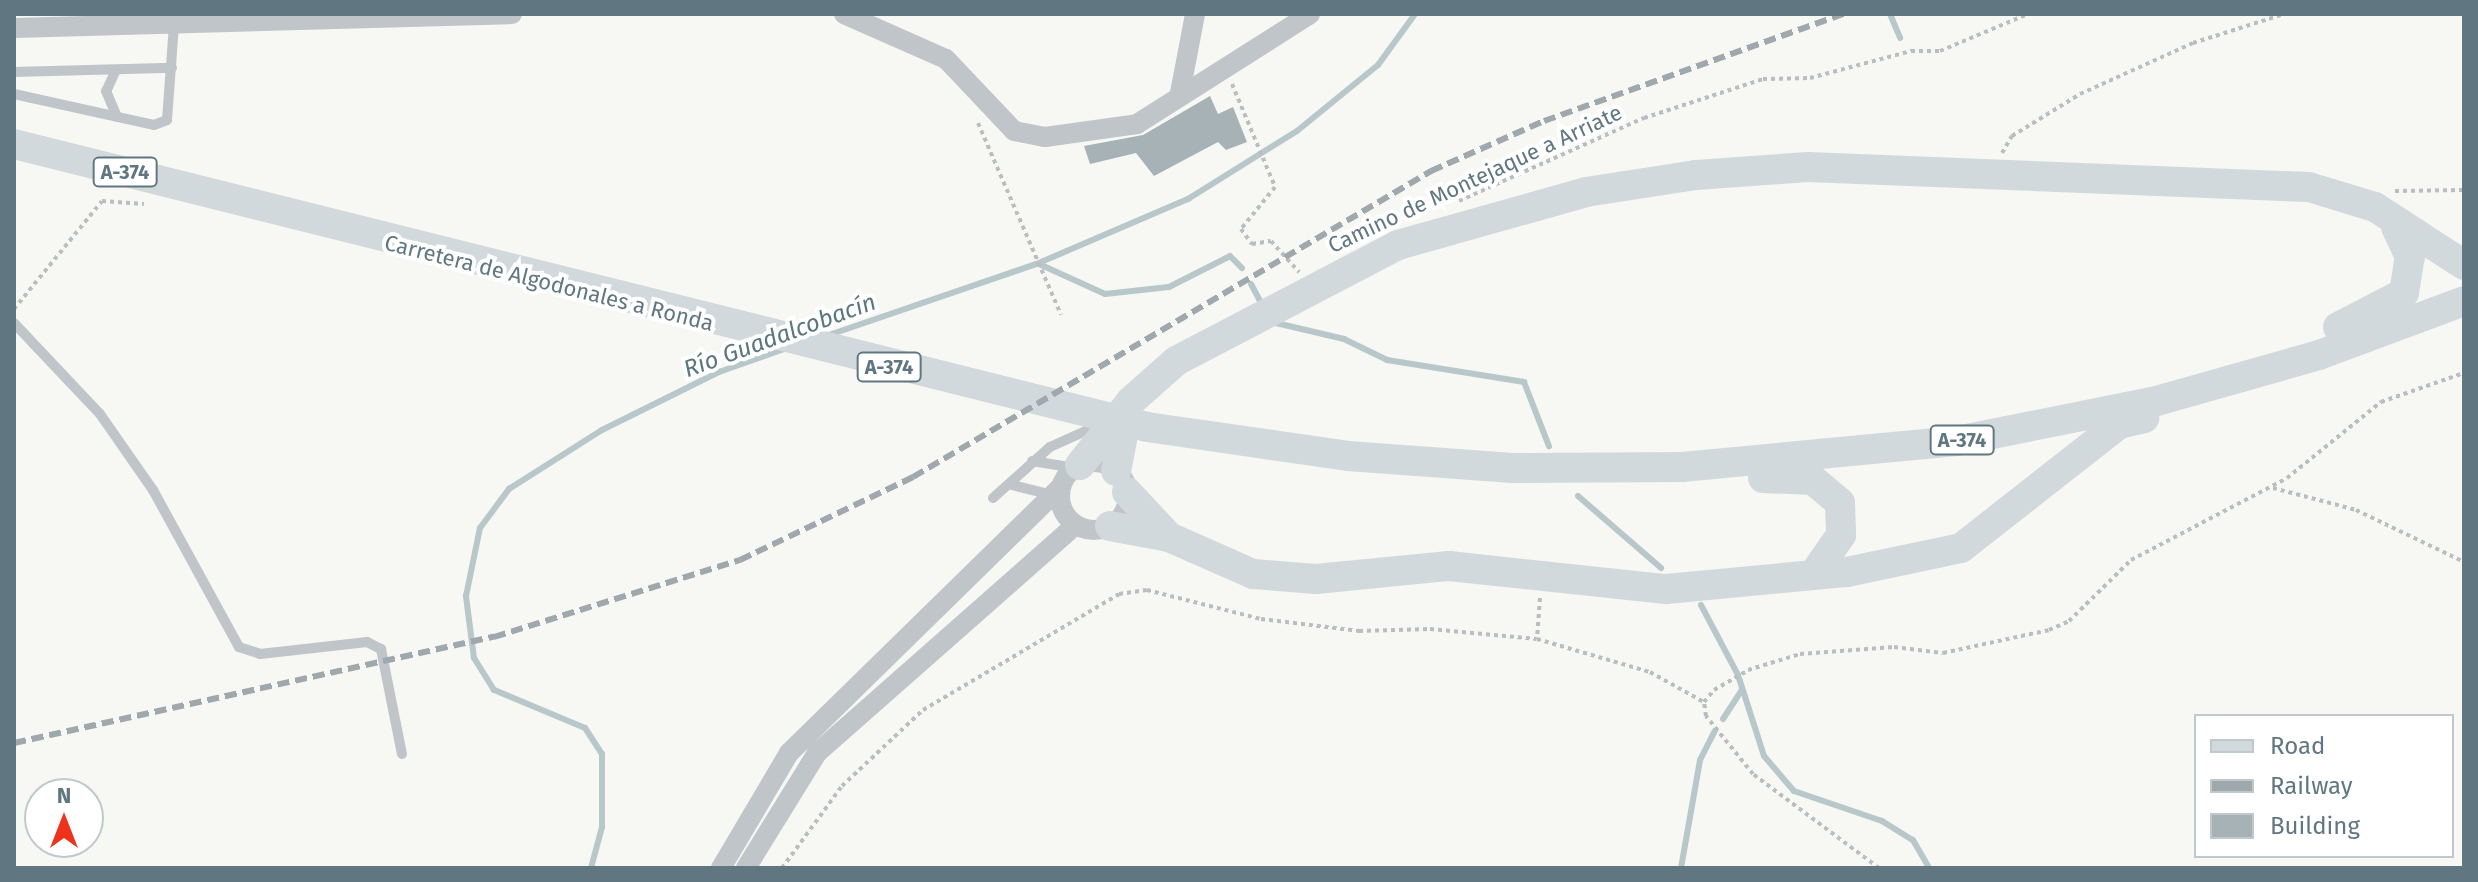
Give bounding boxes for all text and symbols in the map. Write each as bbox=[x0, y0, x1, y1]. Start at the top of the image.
street label: Camino de Montejaque a Arriate bbox=[1324, 99, 1626, 259]
road number: A-374 bbox=[91, 156, 159, 188]
street label: Carretera de Algodonales a Ronda bbox=[382, 229, 716, 337]
water label: Río Guadalcobacín bbox=[680, 288, 880, 384]
road number: A-374 bbox=[855, 351, 923, 383]
road number: A-374 bbox=[1928, 424, 1996, 456]
legend bbox=[2194, 714, 2454, 858]
text: Road bbox=[2270, 732, 2325, 760]
text: Railway bbox=[2270, 772, 2353, 800]
north arrow bbox=[24, 778, 104, 858]
text: N bbox=[57, 782, 71, 809]
text: Building bbox=[2270, 812, 2360, 840]

